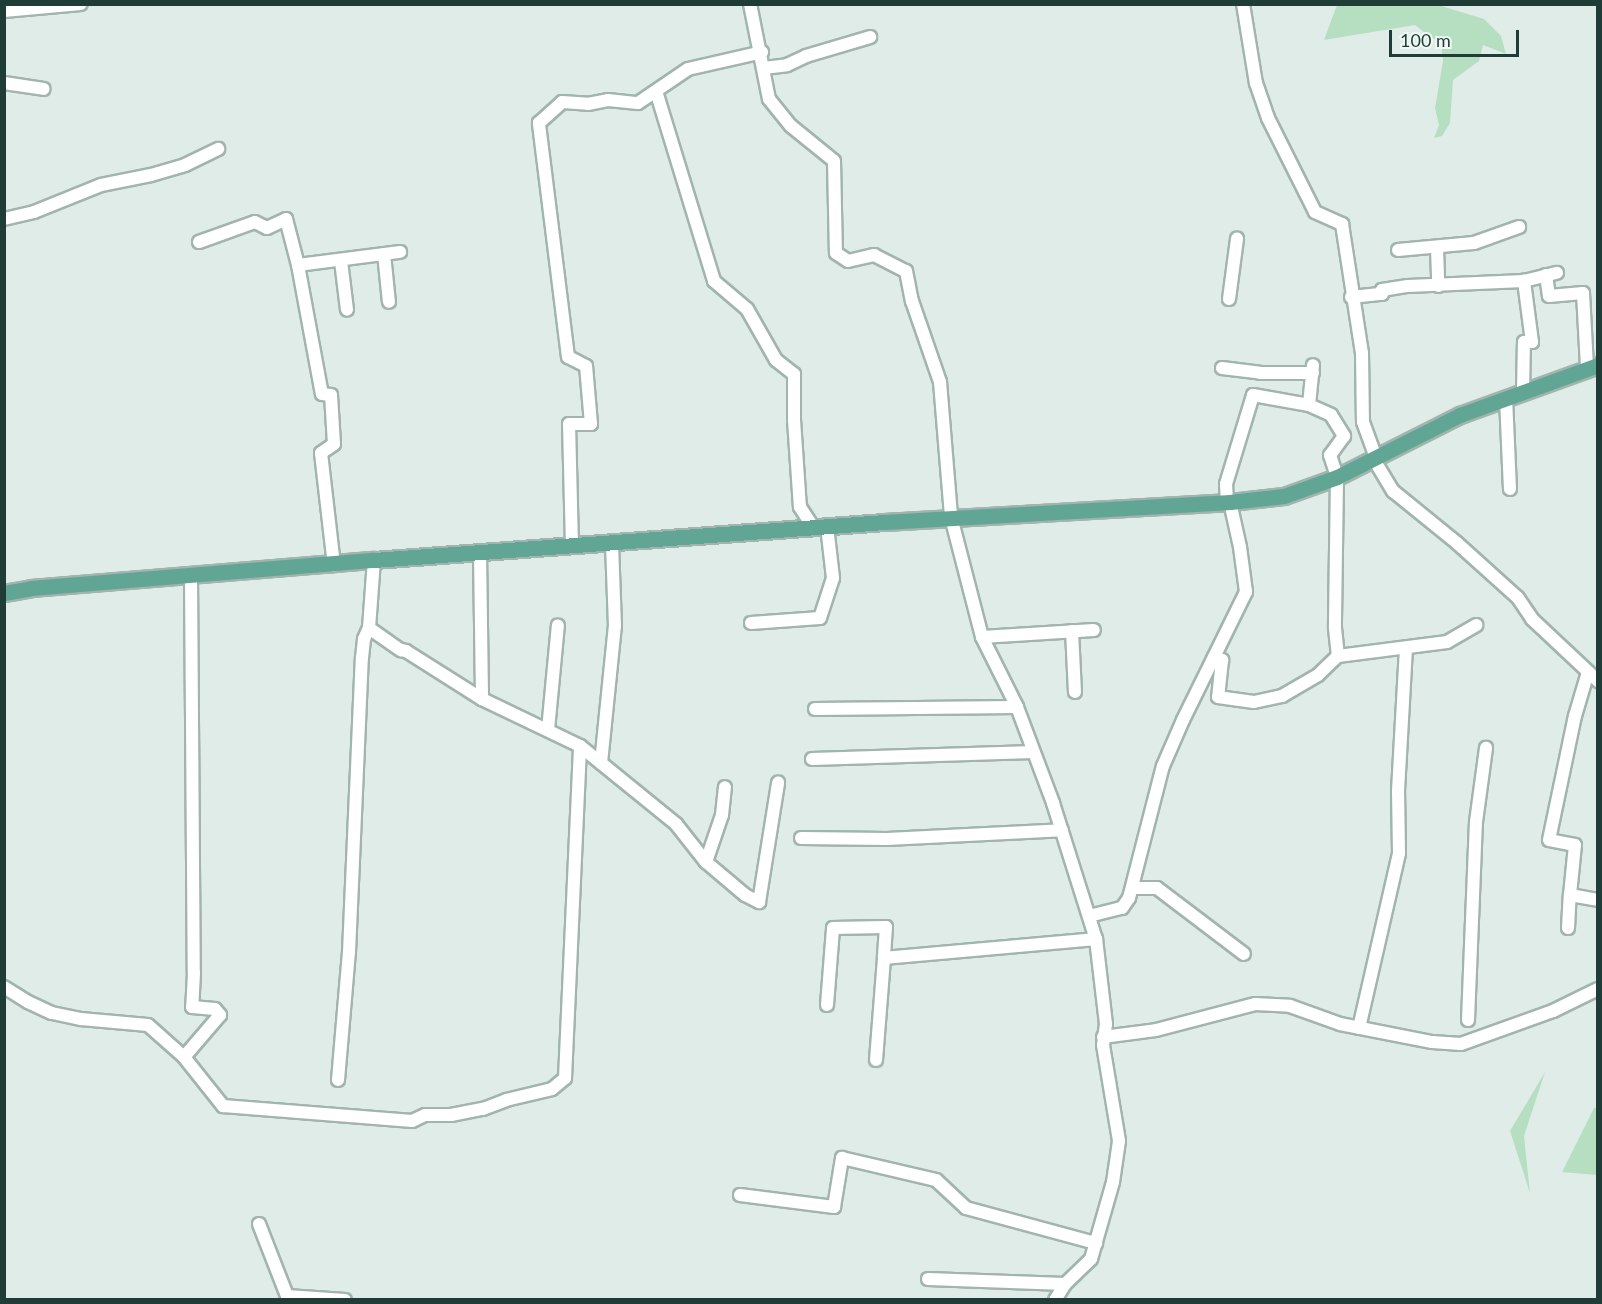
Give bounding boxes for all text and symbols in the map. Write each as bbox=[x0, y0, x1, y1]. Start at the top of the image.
scale bar bbox=[1392, 18, 1522, 56]
text: 100 m bbox=[1400, 29, 1451, 51]

